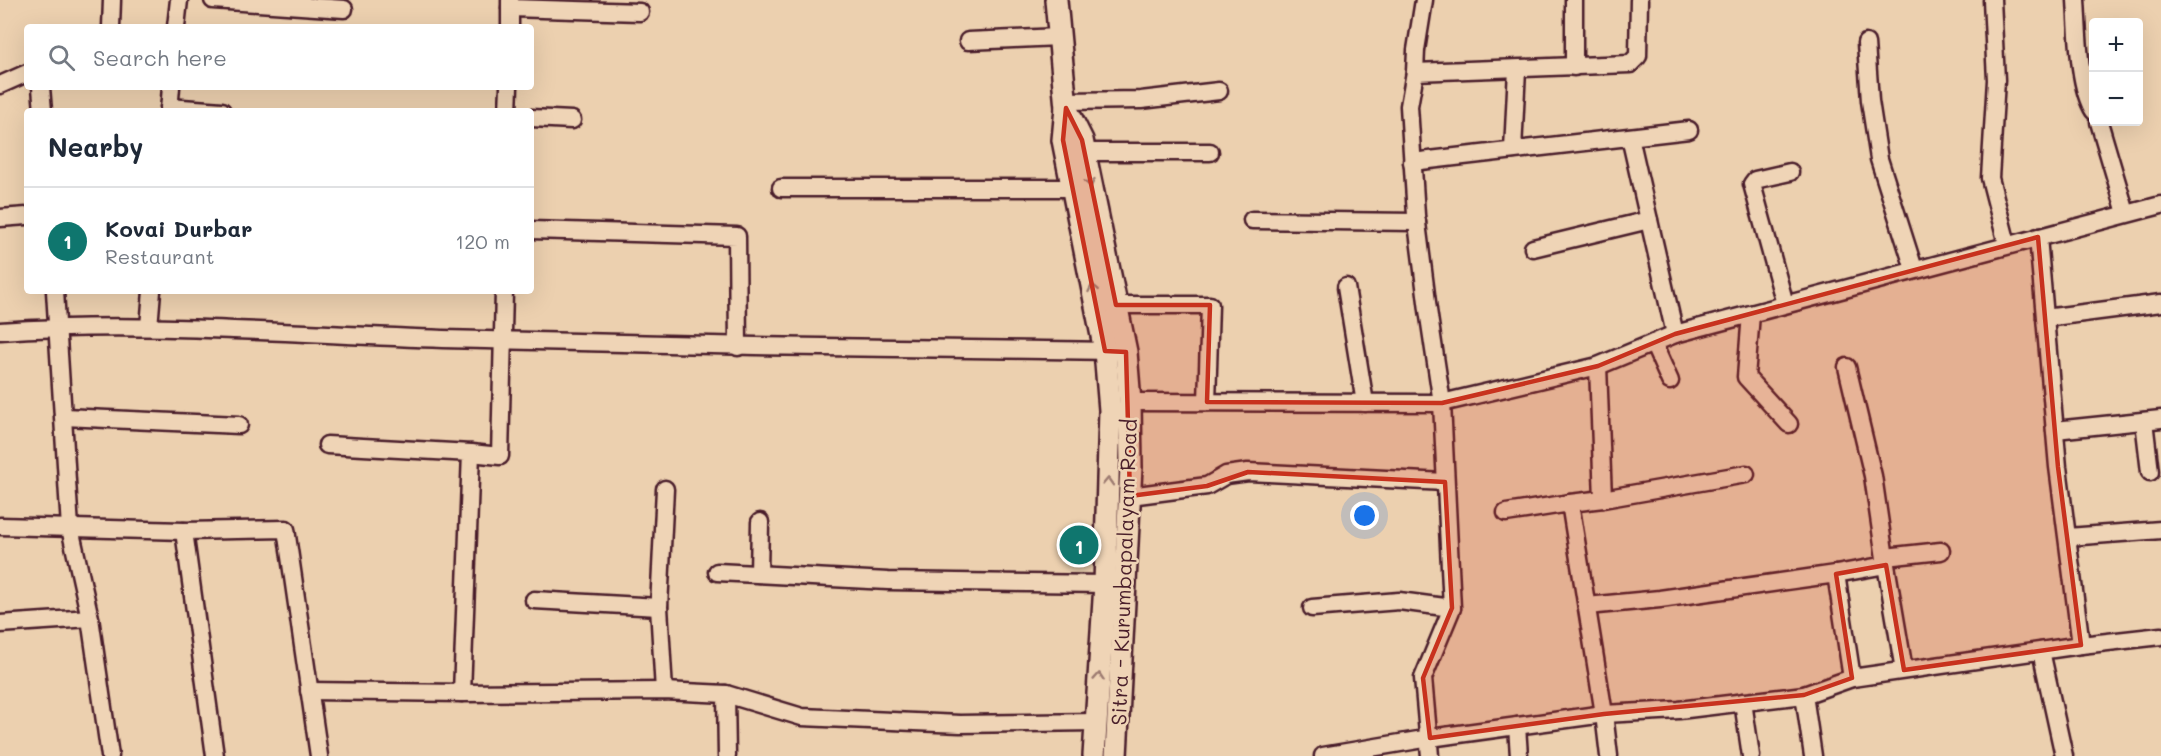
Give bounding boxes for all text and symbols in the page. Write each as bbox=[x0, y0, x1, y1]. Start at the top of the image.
map controls bbox=[2089, 18, 2143, 126]
button: + bbox=[2089, 18, 2143, 72]
search box bbox=[24, 24, 534, 90]
icon: search bbox=[45, 41, 78, 74]
text: Search here bbox=[93, 43, 227, 72]
button: − bbox=[2089, 72, 2143, 126]
text: Nearby bbox=[48, 130, 143, 164]
one-way arrow bbox=[1083, 177, 1096, 187]
text: Kovai Durbar bbox=[105, 214, 252, 243]
text: 1 bbox=[63, 228, 72, 254]
text: 120 m bbox=[455, 228, 510, 254]
text: Restaurant bbox=[105, 243, 215, 269]
one-way arrow bbox=[1087, 284, 1100, 294]
street label: Sitra - Kurumbapalayam Road bbox=[1104, 418, 1142, 726]
one-way arrow bbox=[1101, 477, 1114, 486]
your location bbox=[1350, 501, 1379, 530]
pin: 1 bbox=[1060, 522, 1098, 568]
one-way arrow bbox=[1092, 672, 1105, 681]

